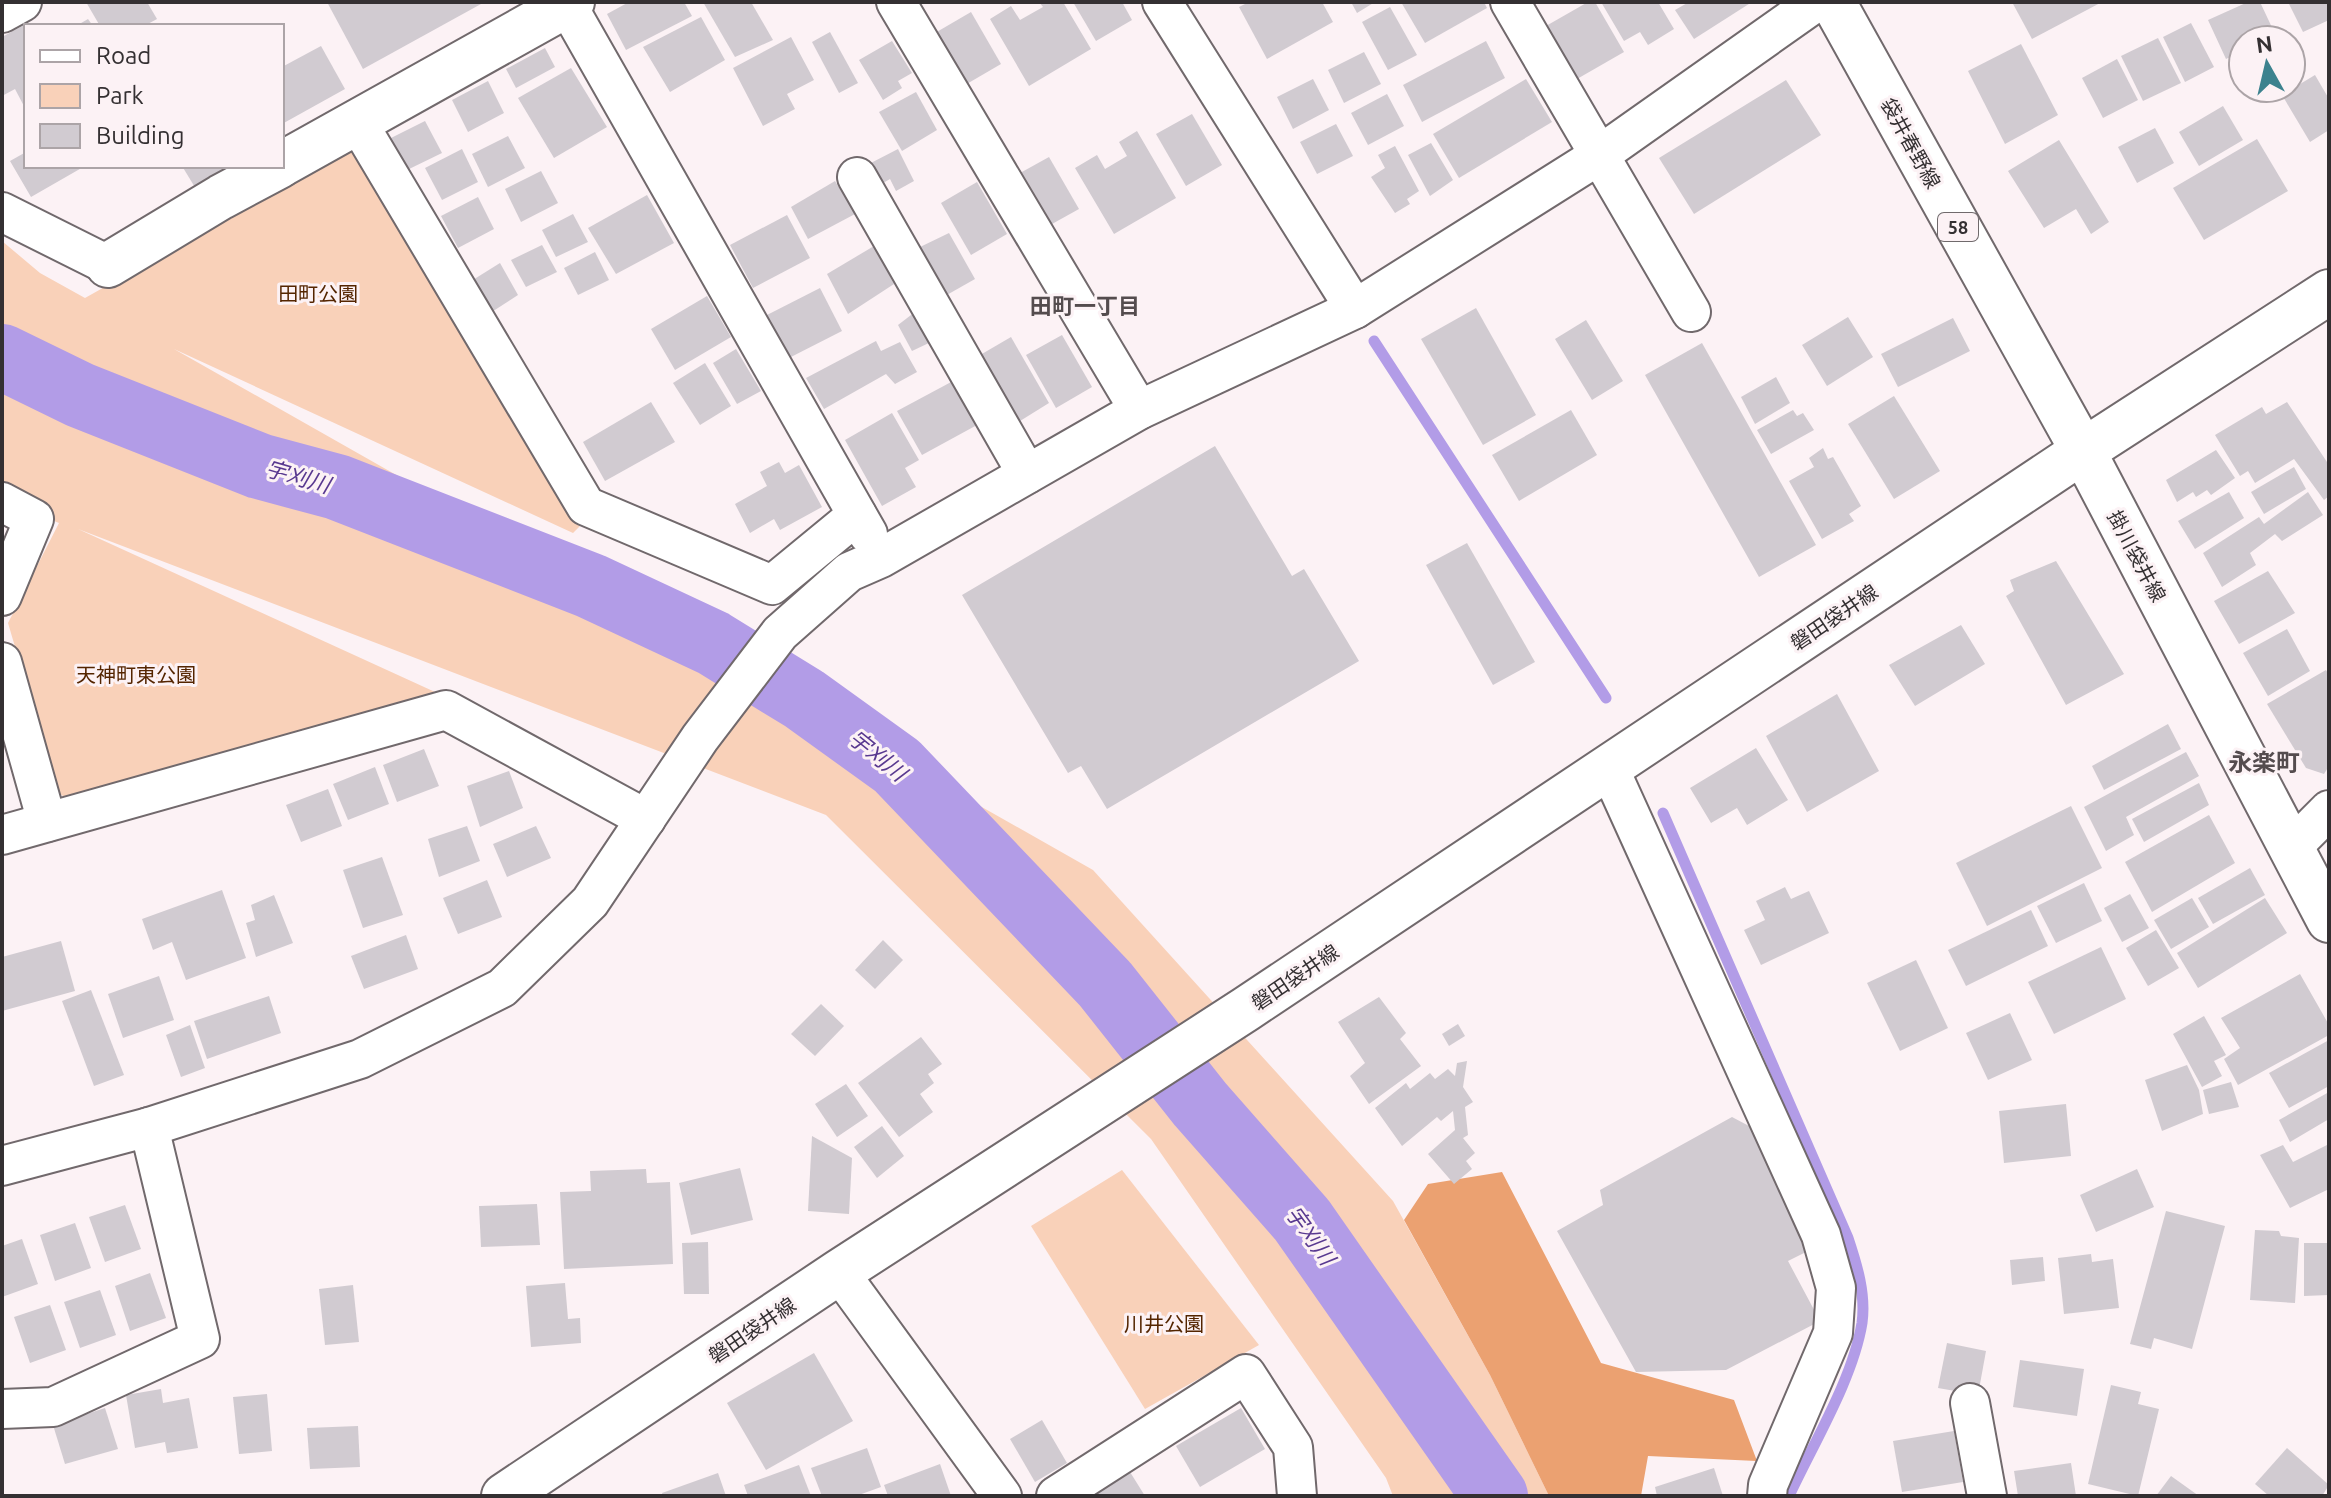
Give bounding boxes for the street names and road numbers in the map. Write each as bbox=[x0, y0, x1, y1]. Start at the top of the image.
street label: 袋井春野線 bbox=[1877, 94, 1945, 192]
road number: 58 bbox=[1938, 213, 1978, 241]
street label: 掛川袋井線 bbox=[2103, 506, 2171, 606]
street label: 磐田袋井線 bbox=[1786, 580, 1882, 654]
street label: 磐田袋井線 bbox=[1247, 940, 1343, 1014]
street label: 磐田袋井線 bbox=[704, 1293, 800, 1367]

